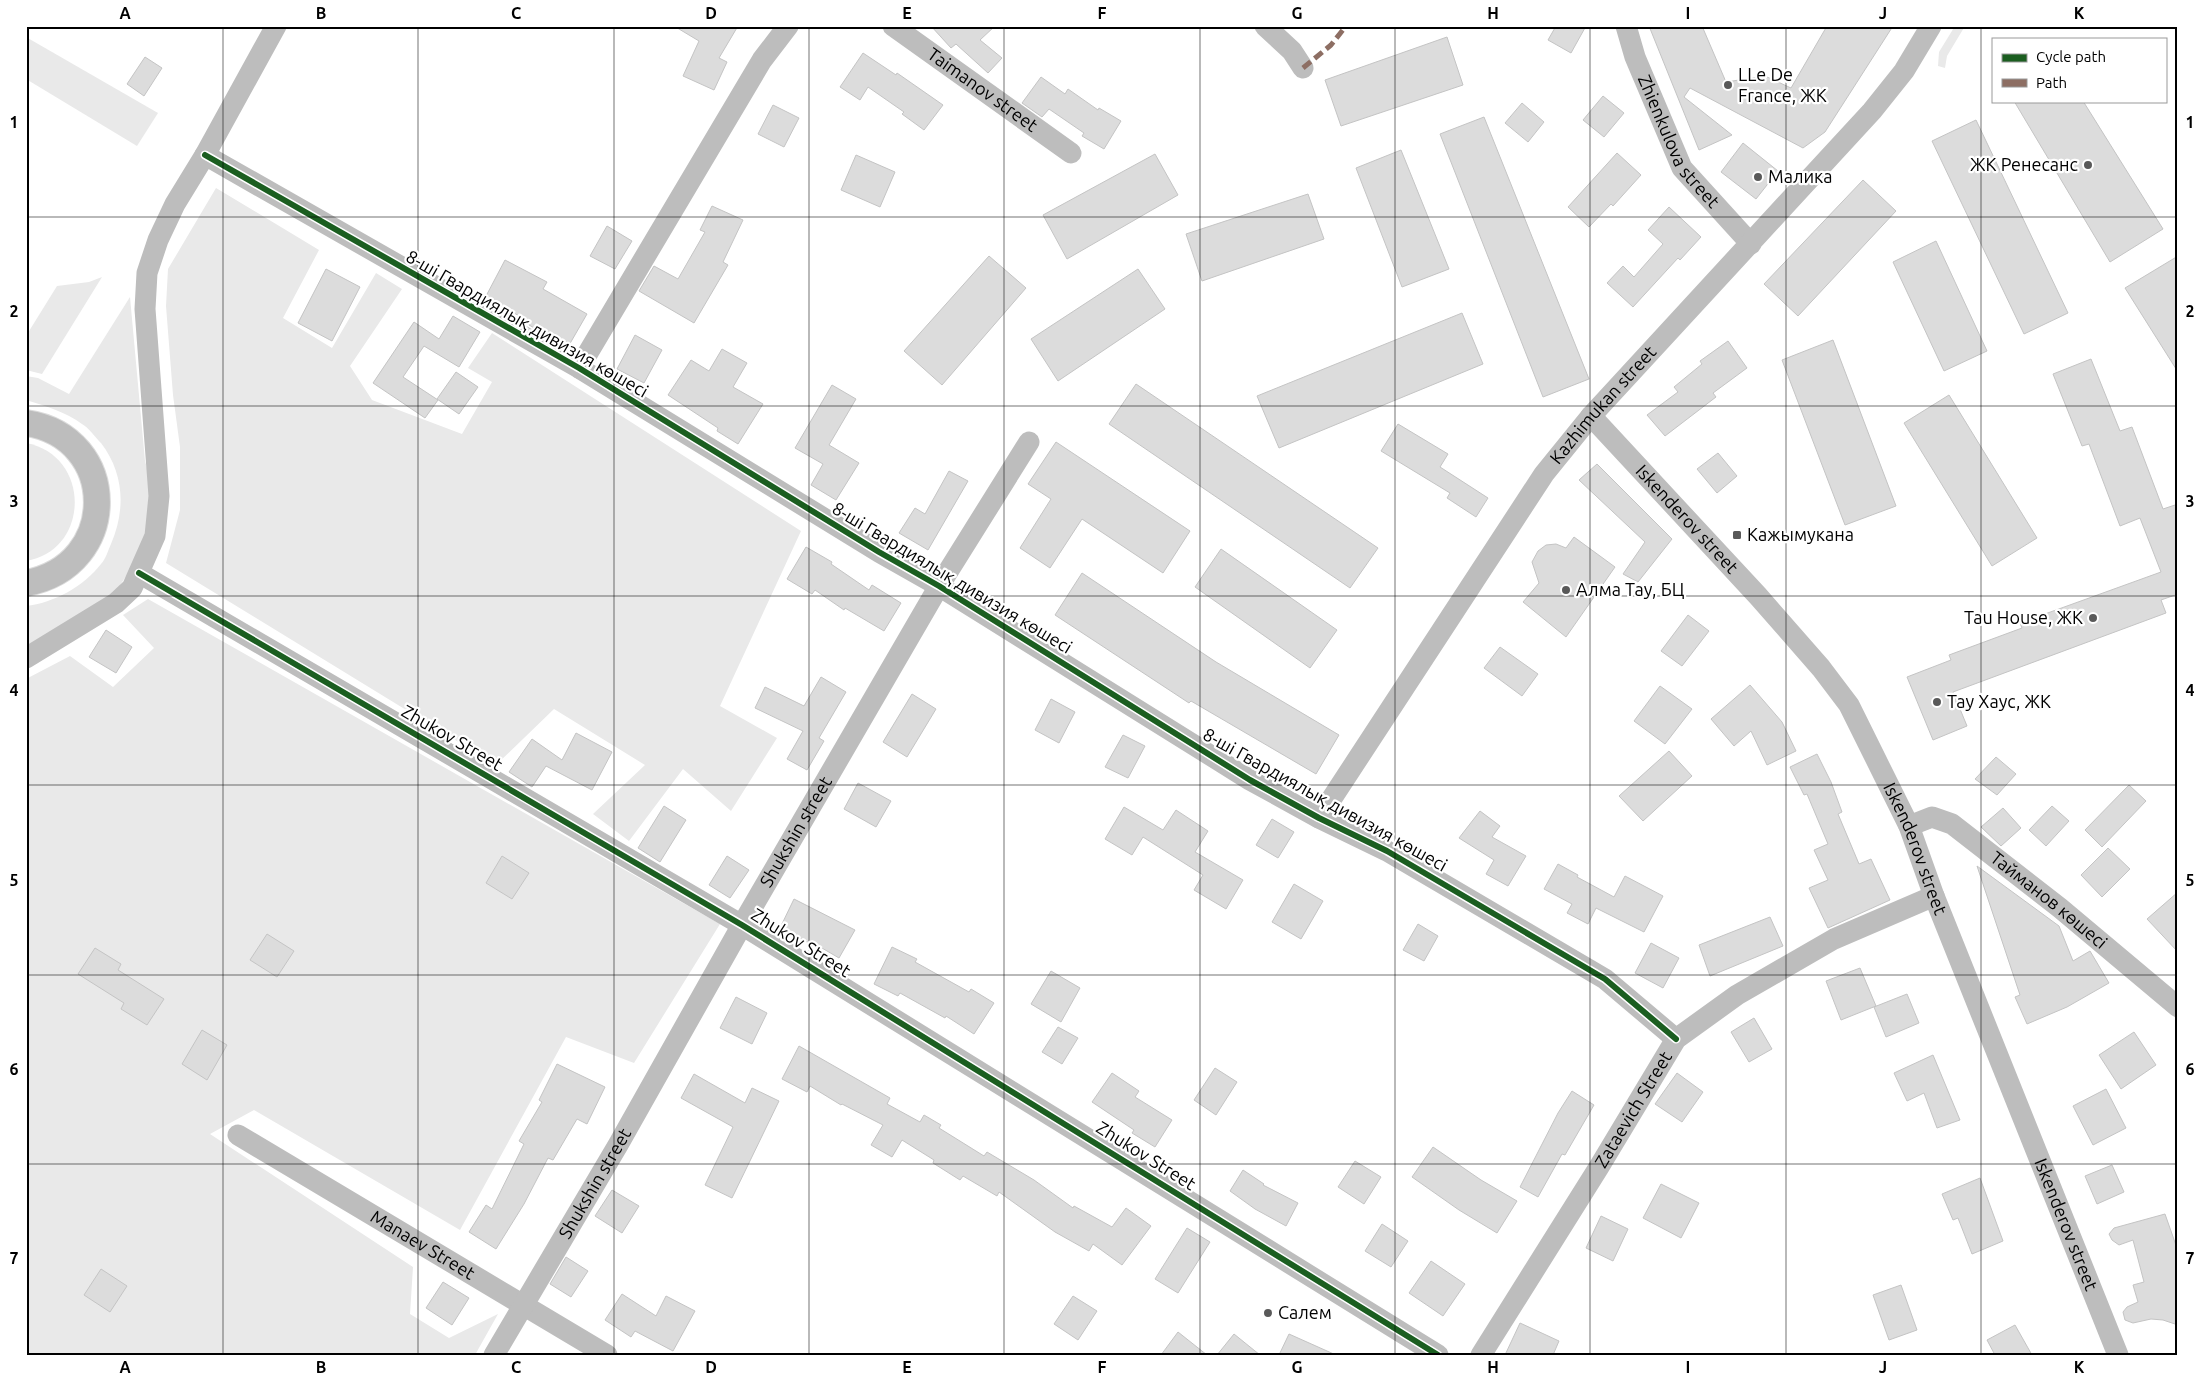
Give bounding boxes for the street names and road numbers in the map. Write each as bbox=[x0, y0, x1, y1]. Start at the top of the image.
street label: Taimanov street bbox=[924, 43, 1042, 135]
street label: Zhienkulova street bbox=[1635, 72, 1724, 211]
street label: 8-ші Гвардиялық дивизия көшесі bbox=[403, 245, 652, 401]
street label: Kazhimukan street bbox=[1545, 341, 1660, 467]
street label: Iskenderov street bbox=[1632, 460, 1743, 577]
street label: 8-ші Гвардиялық дивизия көшесі bbox=[829, 497, 1076, 657]
street label: Zhukov Street bbox=[399, 700, 506, 774]
street label: 8-ші Гвардиялық дивизия көшесі bbox=[1200, 723, 1451, 875]
street label: Shukshin street bbox=[755, 773, 835, 890]
street label: Iskenderov street bbox=[1880, 779, 1951, 917]
street label: Тайманов көшесі bbox=[1987, 847, 2112, 952]
street label: Zhukov Street bbox=[748, 904, 855, 981]
street label: Zataevich Street bbox=[1590, 1047, 1675, 1171]
street label: Zhukov Street bbox=[1093, 1117, 1200, 1194]
street label: Shukshin street bbox=[554, 1124, 634, 1242]
street label: Iskenderov street bbox=[2031, 1155, 2102, 1293]
street label: Manaev Street bbox=[368, 1206, 479, 1283]

